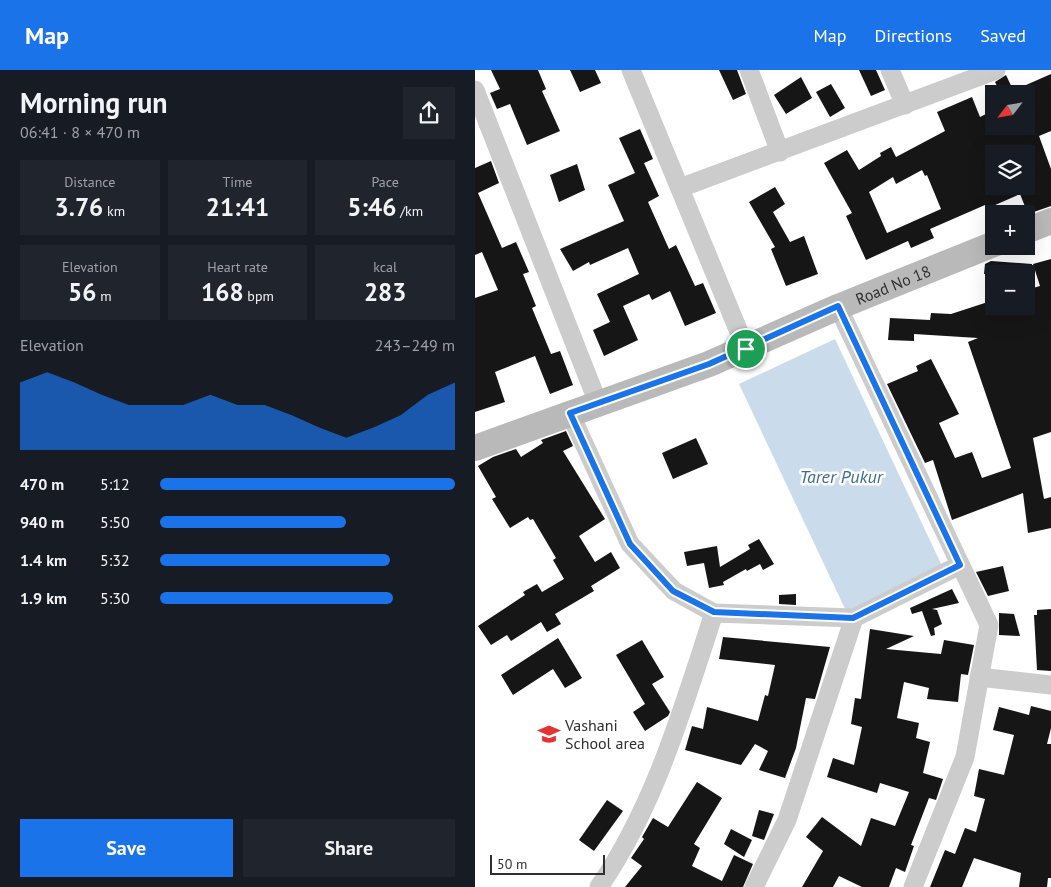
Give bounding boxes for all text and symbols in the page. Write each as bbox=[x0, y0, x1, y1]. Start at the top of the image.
text: Map bbox=[25, 20, 69, 51]
text: Map bbox=[814, 24, 846, 47]
text: Directions bbox=[874, 24, 952, 47]
text: Saved bbox=[980, 24, 1026, 47]
text: Morning run bbox=[20, 84, 168, 121]
north arrow bbox=[985, 85, 1035, 135]
map controls bbox=[985, 85, 1035, 315]
button: share bbox=[403, 87, 455, 139]
text: 06:41 · 8 × 470 m bbox=[20, 122, 140, 142]
button: layers bbox=[985, 145, 1035, 195]
text: Distance bbox=[64, 173, 115, 191]
text: Time bbox=[222, 173, 253, 191]
text: Pace bbox=[371, 173, 399, 191]
text: 3.76 bbox=[55, 191, 103, 223]
text: 21:41 bbox=[206, 191, 269, 223]
text: 5:46 bbox=[347, 191, 396, 223]
text: km bbox=[103, 202, 125, 220]
text: /km bbox=[396, 202, 423, 220]
button: + bbox=[985, 205, 1035, 255]
text: Elevation bbox=[62, 258, 118, 276]
text: Heart rate bbox=[207, 258, 268, 276]
text: kcal bbox=[373, 258, 397, 276]
street label: Road No 18 bbox=[853, 261, 934, 309]
button: − bbox=[985, 265, 1035, 315]
text: 56 bbox=[68, 276, 96, 308]
text: 168 bbox=[201, 276, 244, 308]
text: 283 bbox=[364, 276, 406, 308]
text: m bbox=[96, 287, 112, 305]
text: bpm bbox=[244, 287, 274, 305]
pin bbox=[725, 328, 767, 370]
text: Elevation bbox=[20, 335, 84, 355]
text: 243–249 m bbox=[375, 335, 455, 355]
icon: arrive bbox=[732, 335, 760, 363]
water label: Tarer Pukur bbox=[799, 465, 884, 488]
text: 470 m bbox=[20, 474, 64, 494]
text: 5:12 bbox=[100, 474, 130, 494]
text: 940 m bbox=[20, 512, 64, 532]
text: 5:50 bbox=[100, 512, 130, 532]
text: 1.4 km bbox=[20, 550, 67, 570]
text: 5:32 bbox=[100, 550, 130, 570]
text: 1.9 km bbox=[20, 588, 67, 608]
text: 5:30 bbox=[100, 588, 130, 608]
place label: Vashani School area bbox=[564, 715, 645, 753]
school or university icon: Vashani School area bbox=[536, 721, 562, 747]
button: Save bbox=[20, 819, 233, 877]
button: Share bbox=[243, 819, 455, 877]
scale bar bbox=[490, 852, 605, 875]
text: 50 m bbox=[497, 855, 527, 873]

